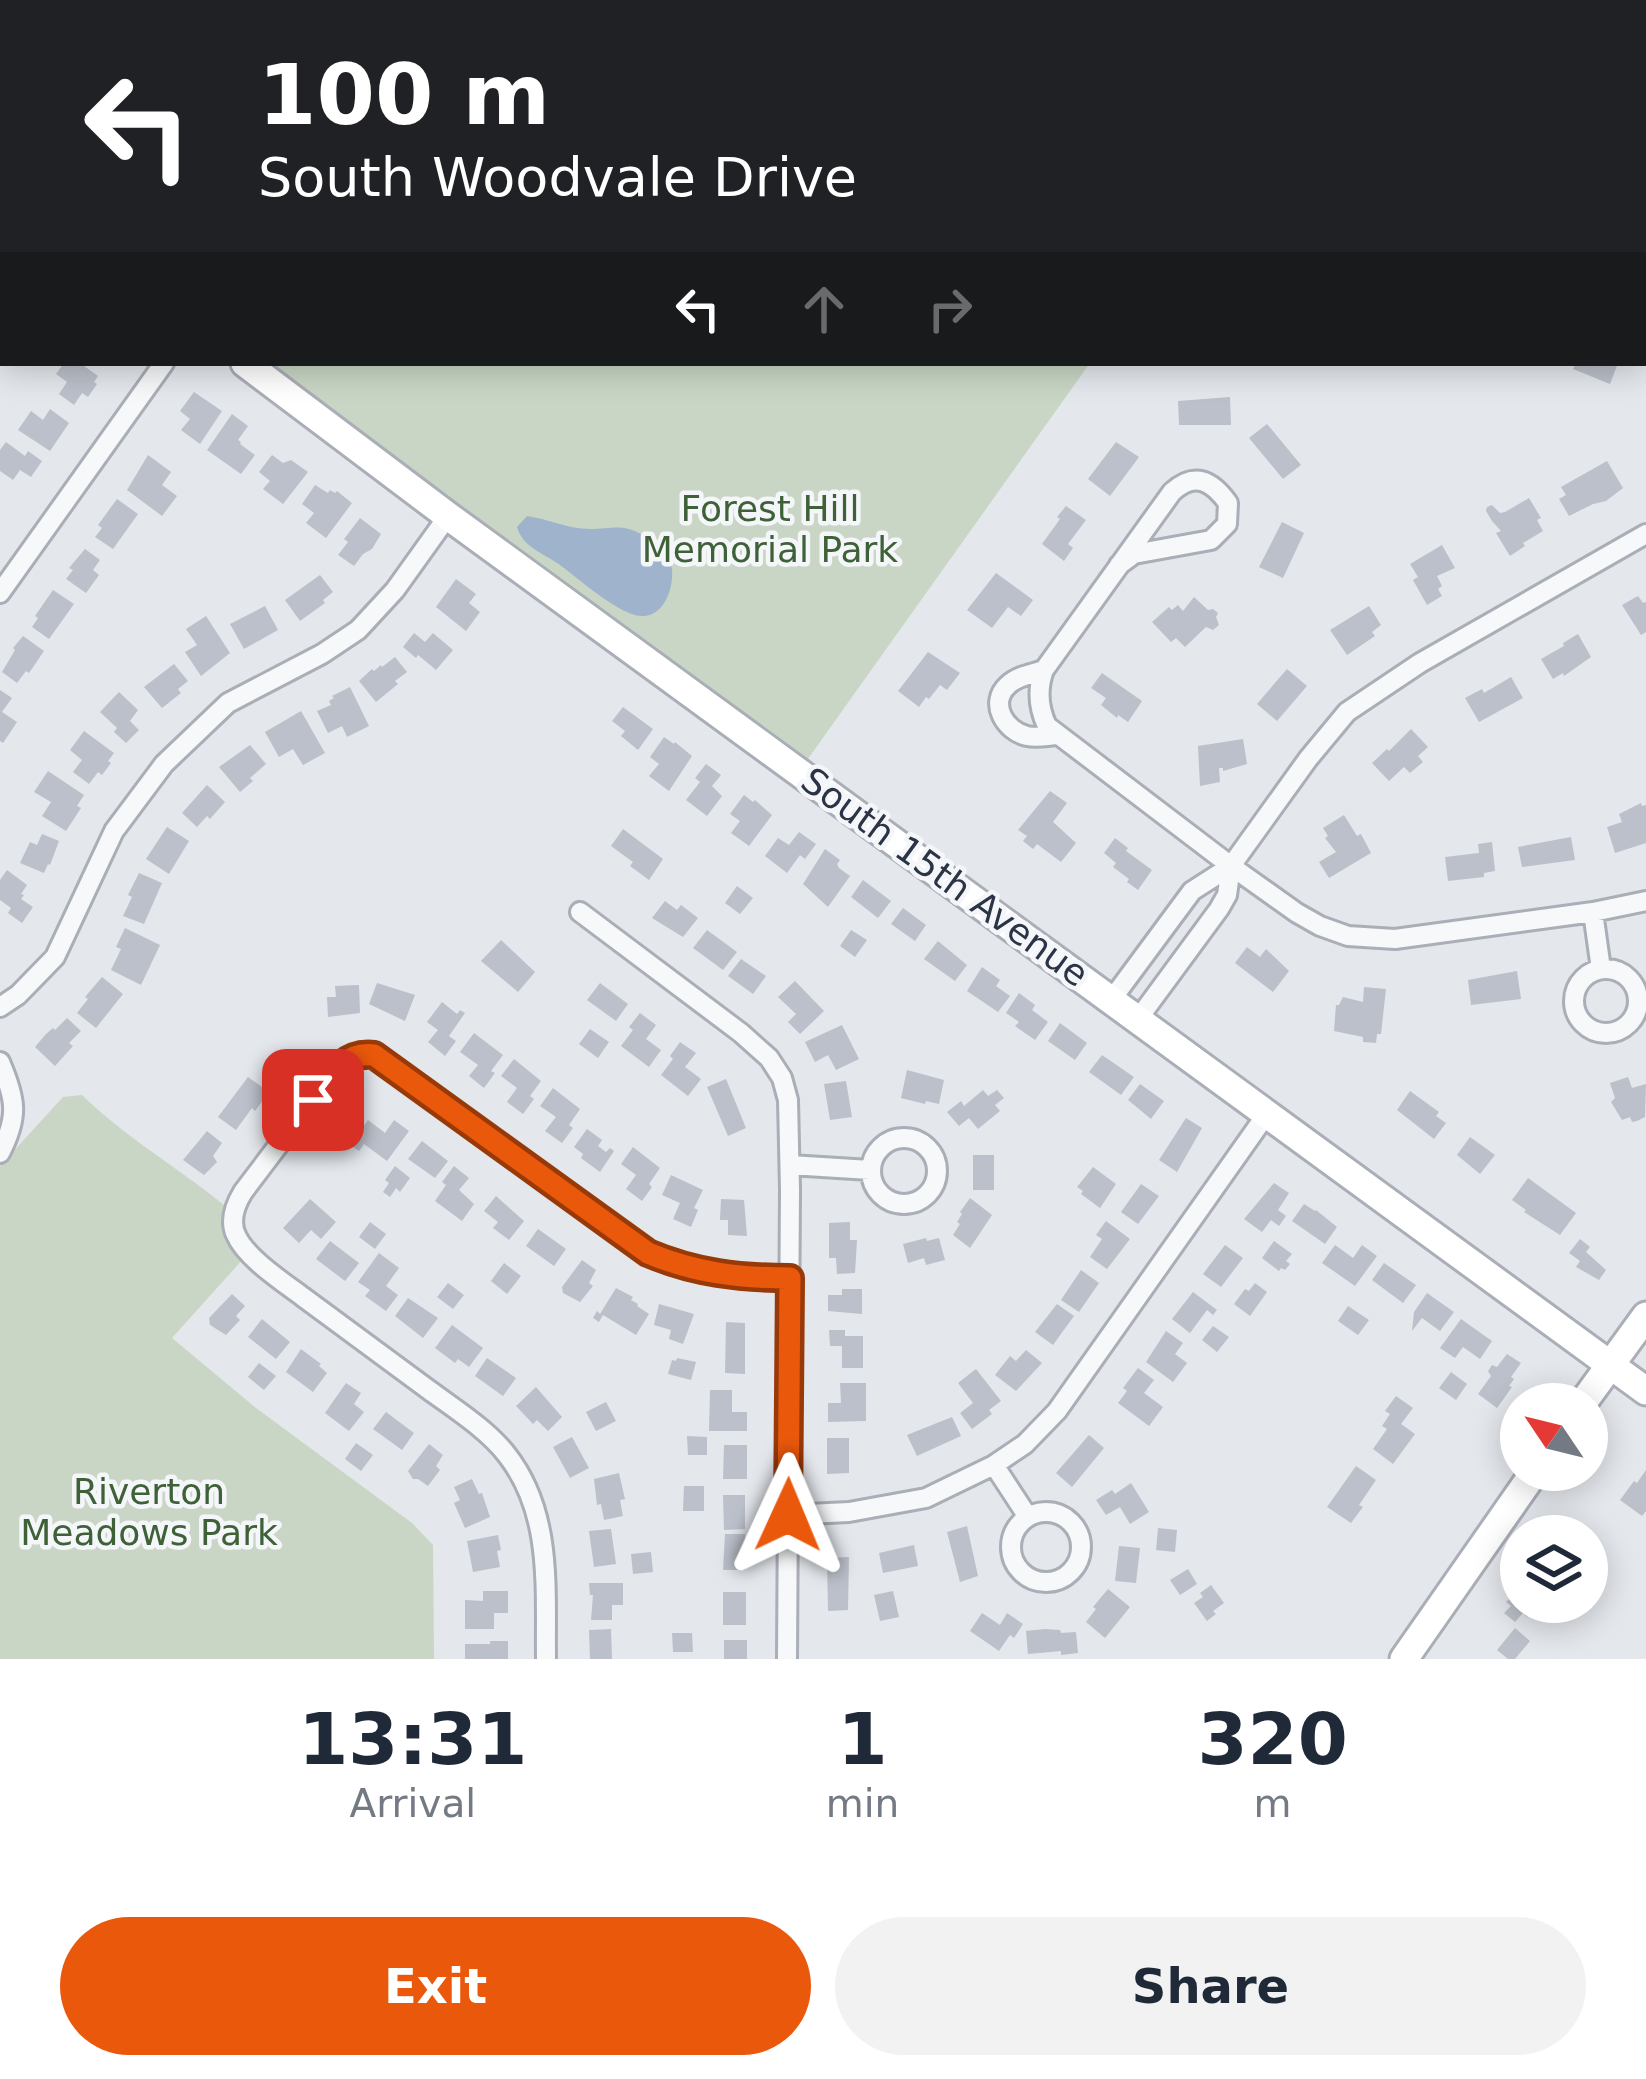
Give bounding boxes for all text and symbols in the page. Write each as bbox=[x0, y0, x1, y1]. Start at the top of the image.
text: 100 m bbox=[258, 46, 550, 144]
icon: left bbox=[60, 48, 216, 204]
text: South Woodvale Drive bbox=[258, 146, 857, 209]
icon: left bbox=[665, 276, 731, 342]
icon: ahead bbox=[791, 276, 857, 342]
icon: right bbox=[917, 276, 983, 342]
park label: Forest Hill Memorial Park bbox=[642, 488, 898, 570]
street label: South 15th Avenue bbox=[794, 759, 1096, 995]
pin bbox=[262, 1049, 364, 1151]
icon: arrive bbox=[280, 1067, 346, 1133]
north arrow bbox=[1500, 1383, 1608, 1491]
map controls bbox=[1500, 1383, 1608, 1623]
position arrow bbox=[725, 1452, 851, 1578]
park label: Riverton Meadows Park bbox=[20, 1471, 278, 1553]
button: layers bbox=[1500, 1515, 1608, 1623]
text: 13:31 bbox=[298, 1697, 527, 1781]
text: 1 bbox=[837, 1697, 887, 1781]
text: 320 bbox=[1197, 1697, 1348, 1781]
text: Arrival bbox=[349, 1781, 476, 1826]
text: min bbox=[826, 1781, 899, 1826]
text: m bbox=[1254, 1781, 1292, 1826]
button: Exit bbox=[60, 1917, 811, 2055]
button: Share bbox=[835, 1917, 1586, 2055]

